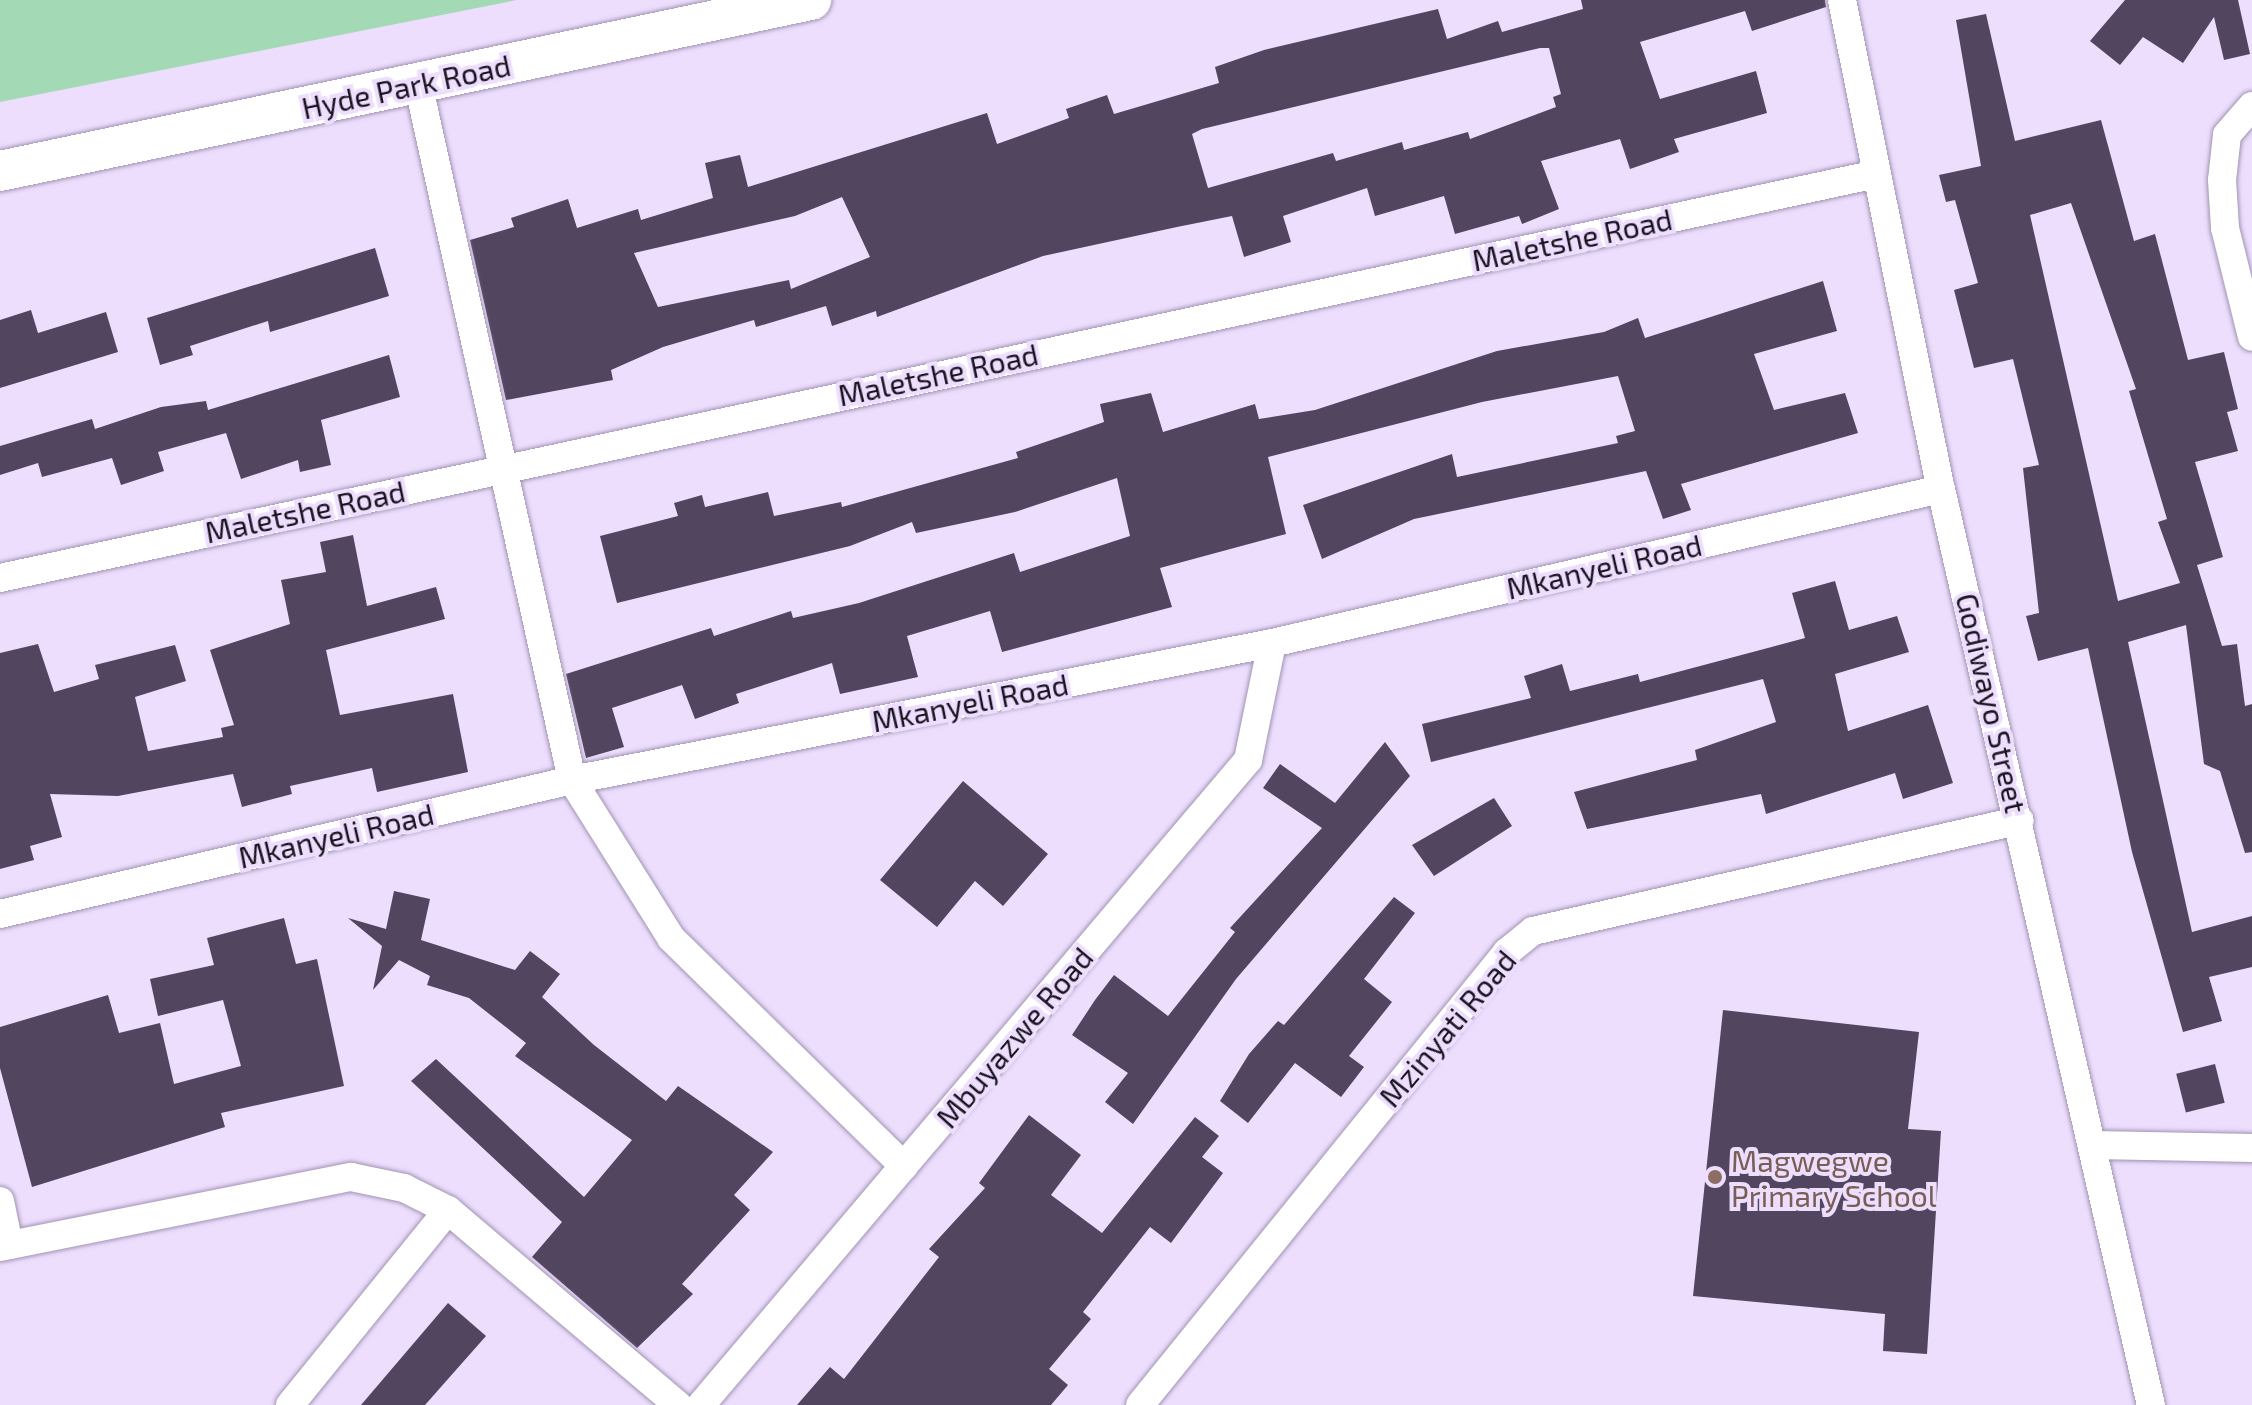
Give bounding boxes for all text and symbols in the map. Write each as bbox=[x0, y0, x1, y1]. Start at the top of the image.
street label: Hyde Park Road bbox=[298, 46, 514, 126]
street label: Maletshe Road bbox=[1469, 200, 1675, 278]
street label: Maletshe Road bbox=[835, 335, 1041, 413]
street label: Maletshe Road bbox=[202, 472, 408, 550]
street label: Mkanyeli Road bbox=[1503, 526, 1705, 606]
street label: Godiwayo Street bbox=[1949, 590, 2035, 816]
street label: Mkanyeli Road bbox=[869, 665, 1071, 739]
street label: Mkanyeli Road bbox=[235, 795, 437, 875]
street label: Mbuyazwe Road bbox=[928, 939, 1100, 1135]
street label: Mzinyati Road bbox=[1371, 942, 1523, 1114]
place label: Magwegwe Primary School bbox=[1731, 1142, 1937, 1212]
marker: Magwegwe Primary School bbox=[1706, 1168, 1724, 1186]

